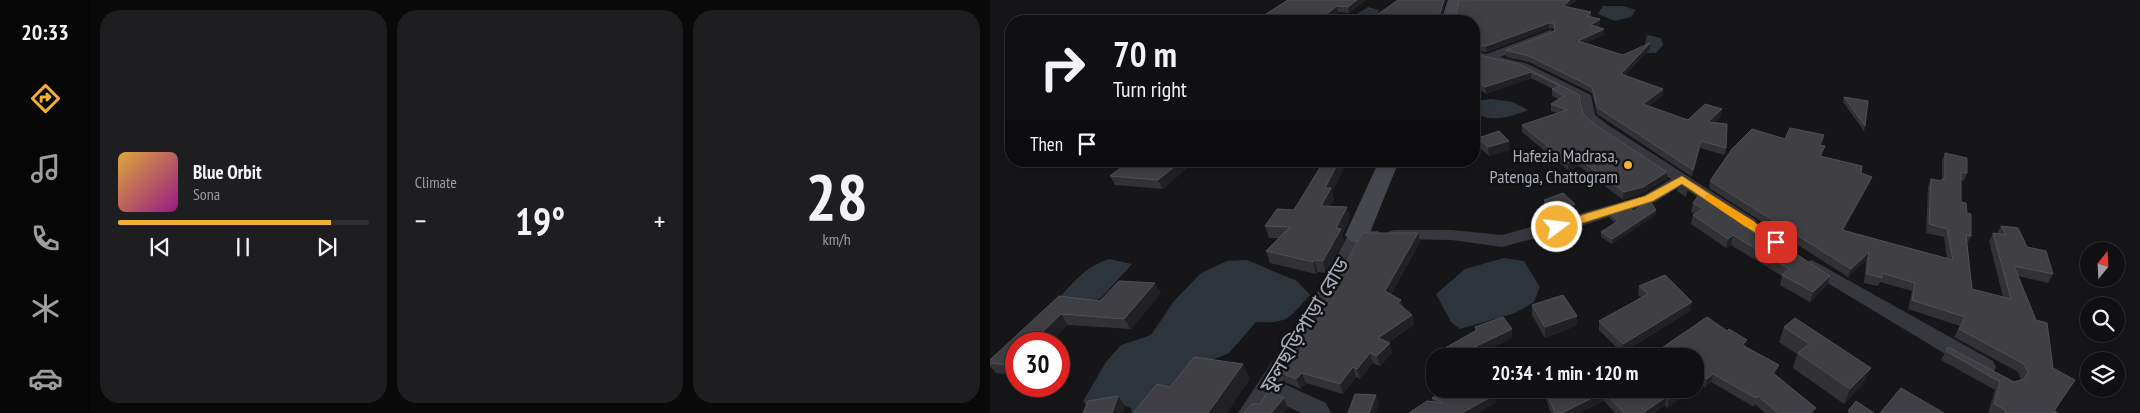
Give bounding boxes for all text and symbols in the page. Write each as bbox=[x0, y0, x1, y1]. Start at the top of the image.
text: 20:33 bbox=[21, 18, 69, 46]
text: 70 m bbox=[1113, 31, 1177, 77]
icon: right bbox=[1030, 35, 1095, 100]
text: Turn right bbox=[1113, 75, 1187, 103]
icon: directions bbox=[28, 81, 63, 116]
icon: arrive bbox=[1073, 130, 1101, 158]
text: Then bbox=[1030, 132, 1063, 156]
place label: Hafezia Madrasa, Patenga, Chattogram bbox=[1490, 144, 1618, 188]
icon: music bbox=[28, 151, 63, 186]
text: 28 bbox=[806, 154, 868, 238]
marker: Hafezia Madrasa, Patenga, Chattogram bbox=[1622, 159, 1634, 171]
text: Blue Orbit bbox=[193, 160, 262, 184]
text: Climate bbox=[415, 172, 457, 192]
text: Sona bbox=[193, 184, 220, 204]
text: 19° bbox=[515, 196, 565, 245]
position arrow bbox=[1530, 200, 1582, 252]
text: − bbox=[415, 202, 426, 239]
text: + bbox=[654, 202, 665, 239]
icon: phone bbox=[28, 221, 63, 256]
pin bbox=[1755, 221, 1797, 263]
icon: arrive bbox=[1762, 228, 1790, 256]
text: km/h bbox=[822, 229, 851, 249]
icon: previous bbox=[146, 233, 174, 261]
icon: pause bbox=[229, 233, 257, 261]
icon: next bbox=[313, 233, 341, 261]
north arrow bbox=[2080, 242, 2125, 288]
map controls bbox=[2080, 242, 2125, 397]
street label: ফুলছড়িপাড়া রোড bbox=[1253, 252, 1355, 398]
icon: climate bbox=[28, 291, 63, 326]
button: search bbox=[2080, 297, 2125, 342]
speed limit sign: 30 bbox=[1005, 332, 1070, 397]
button: layers bbox=[2080, 352, 2125, 397]
icon: car bbox=[28, 361, 63, 396]
text: 20:34 · 1 min · 120 m bbox=[1492, 361, 1638, 385]

